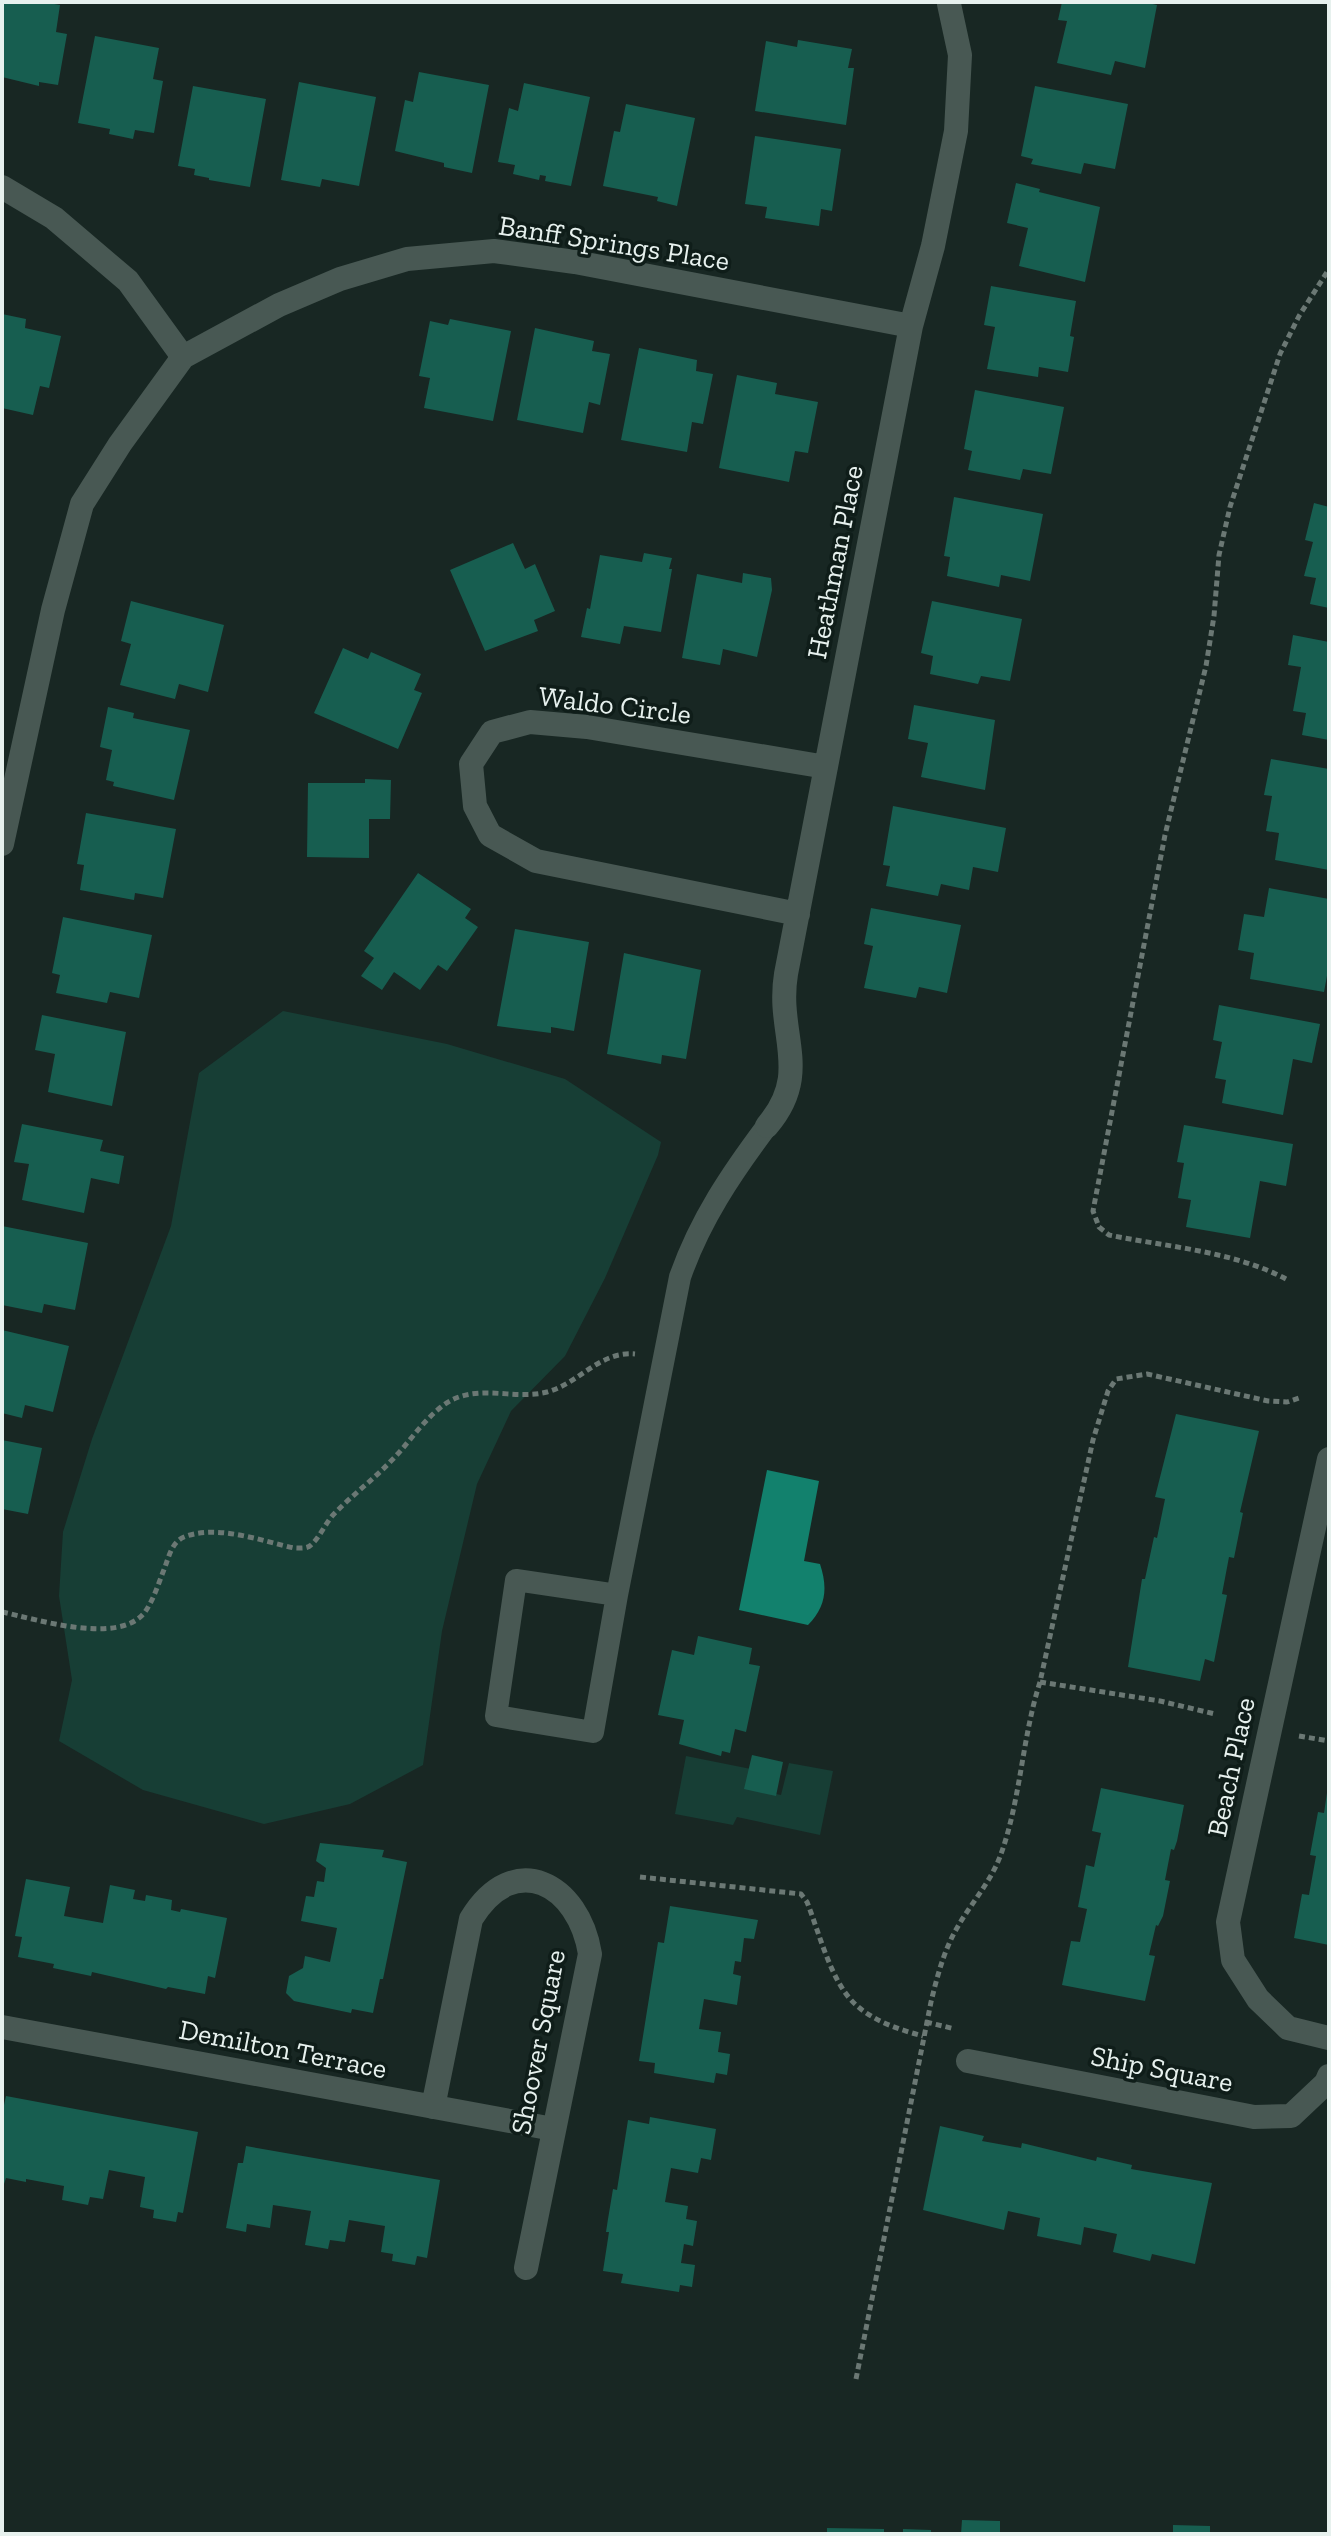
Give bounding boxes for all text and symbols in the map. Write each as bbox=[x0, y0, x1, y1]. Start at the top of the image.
street label: Banff Springs Place bbox=[496, 208, 732, 278]
street label: Heathman Place bbox=[800, 462, 870, 662]
street label: Waldo Circle bbox=[537, 679, 693, 731]
street label: Beach Place bbox=[1200, 1694, 1262, 1840]
street label: Shoover Square bbox=[504, 1947, 572, 2137]
street label: Demilton Terrace bbox=[176, 2013, 390, 2085]
street label: Ship Square bbox=[1088, 2039, 1236, 2099]

